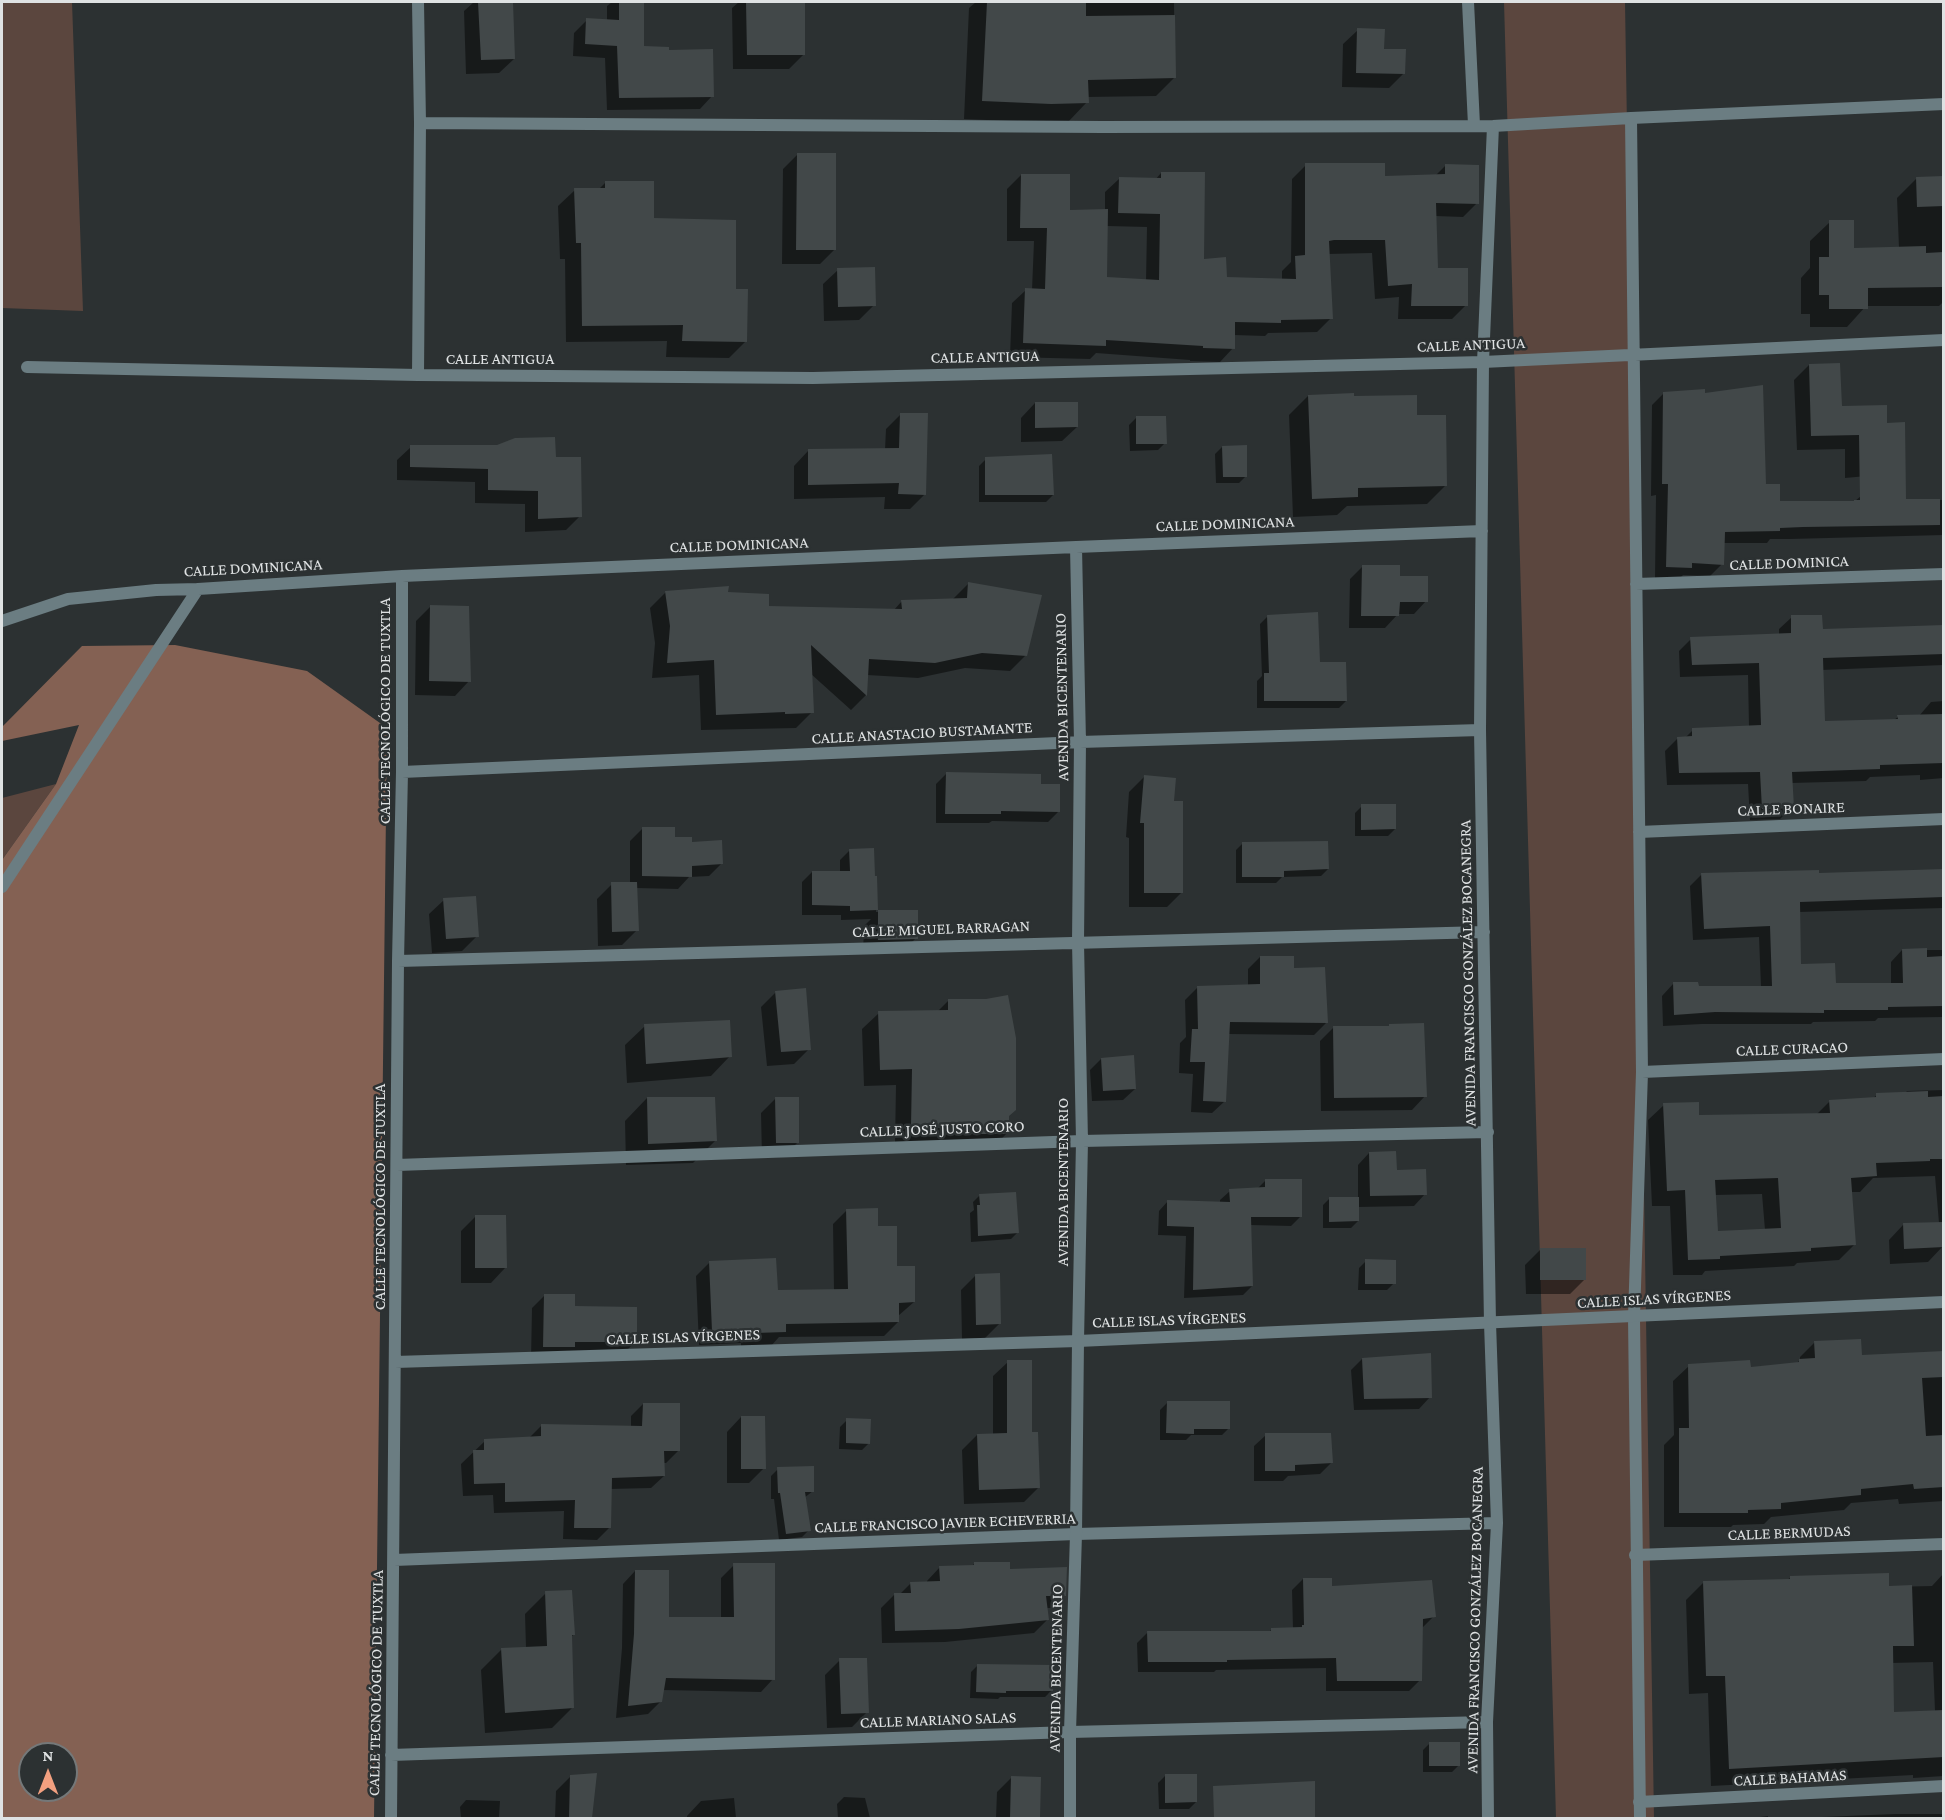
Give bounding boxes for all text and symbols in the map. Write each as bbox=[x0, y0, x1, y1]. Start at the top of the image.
street label: CALLE ANTIGUA bbox=[1416, 334, 1526, 356]
street label: CALLE ANTIGUA bbox=[931, 346, 1039, 368]
street label: CALLE ANTIGUA bbox=[446, 349, 554, 369]
street label: CALLE DOMINICANA bbox=[1155, 512, 1295, 536]
street label: CALLE DOMINICANA bbox=[669, 533, 809, 557]
street label: CALLE DOMINICA bbox=[1729, 551, 1849, 575]
street label: CALLE DOMINICANA bbox=[183, 555, 323, 581]
street label: CALLE TECNOLÓGICO DE TUXTLA bbox=[375, 598, 395, 824]
street label: AVENIDA BICENTENARIO bbox=[1051, 613, 1073, 781]
street label: CALLE ANASTACIO BUSTAMANTE bbox=[811, 718, 1033, 748]
street label: CALLE BONAIRE bbox=[1737, 798, 1845, 820]
street label: AVENIDA FRANCISCO GONZÁLEZ BOCANEGRA bbox=[1456, 819, 1480, 1127]
street label: CALLE MIGUEL BARRAGAN bbox=[852, 916, 1030, 942]
street label: CALLE CURACAO bbox=[1736, 1037, 1848, 1061]
street label: CALLE TECNOLÓGICO DE TUXTLA bbox=[370, 1084, 390, 1310]
street label: AVENIDA BICENTENARIO bbox=[1053, 1098, 1073, 1266]
street label: CALLE JOSÉ JUSTO CORO bbox=[859, 1117, 1025, 1141]
street label: CALLE ISLAS VÍRGENES bbox=[1577, 1285, 1731, 1313]
street label: CALLE ISLAS VÍRGENES bbox=[1092, 1308, 1246, 1332]
street label: CALLE ISLAS VÍRGENES bbox=[606, 1325, 760, 1349]
street label: AVENIDA FRANCISCO GONZÁLEZ BOCANEGRA bbox=[1463, 1466, 1487, 1774]
street label: CALLE FRANCISCO JAVIER ECHEVERRIA bbox=[814, 1509, 1076, 1537]
street label: CALLE BERMUDAS bbox=[1727, 1521, 1851, 1545]
street label: CALLE TECNOLÓGICO DE TUXTLA bbox=[364, 1570, 388, 1796]
street label: AVENIDA BICENTENARIO bbox=[1045, 1584, 1067, 1752]
street label: CALLE MARIANO SALAS bbox=[859, 1708, 1017, 1732]
north arrow bbox=[18, 1742, 78, 1802]
text: N bbox=[43, 1747, 53, 1764]
street label: CALLE BAHAMAS bbox=[1733, 1765, 1847, 1791]

